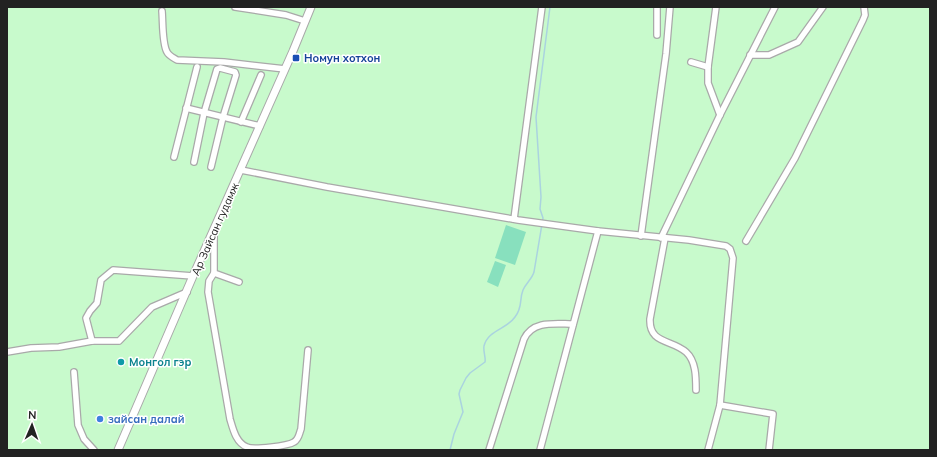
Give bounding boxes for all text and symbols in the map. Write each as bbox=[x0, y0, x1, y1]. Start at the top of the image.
place label: Номун хотхон bbox=[304, 51, 381, 65]
marker: Номун хотхон bbox=[291, 53, 301, 63]
street label: Ар Зайсан гудамж bbox=[188, 180, 242, 278]
place label: Монгол гэр bbox=[129, 355, 192, 369]
marker: Монгол гэр bbox=[116, 357, 126, 367]
north arrow bbox=[12, 405, 52, 445]
text: N bbox=[28, 408, 37, 422]
place label: зайсан далай bbox=[108, 412, 184, 426]
marker: зайсан далай bbox=[95, 414, 105, 424]

